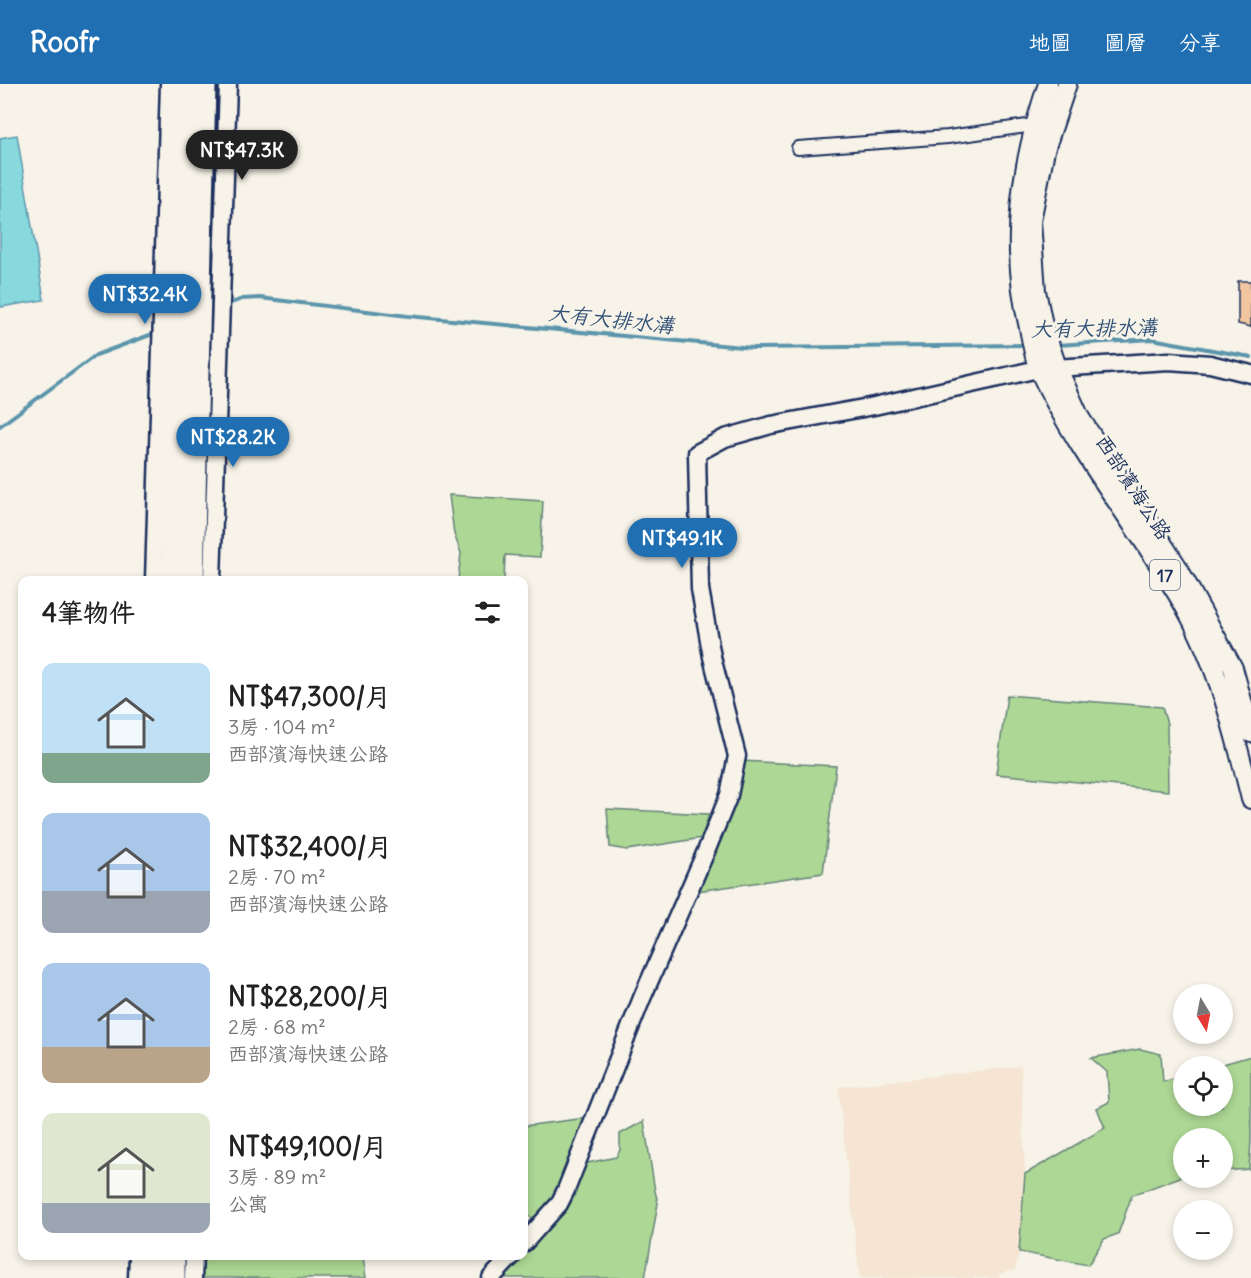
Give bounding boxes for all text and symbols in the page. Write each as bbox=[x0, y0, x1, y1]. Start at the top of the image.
text: Roofr bbox=[30, 24, 99, 60]
text: 地圖 bbox=[1029, 29, 1071, 56]
text: 圖層 bbox=[1104, 29, 1146, 56]
text: 分享 bbox=[1179, 29, 1221, 56]
pin: NT$47.3K bbox=[180, 130, 304, 181]
text: NT$47.3K bbox=[200, 137, 284, 162]
pin: NT$32.4K bbox=[83, 274, 207, 325]
text: NT$32.4K bbox=[102, 281, 188, 306]
water label: 大有大排水溝 bbox=[547, 299, 677, 339]
water label: 大有大排水溝 bbox=[1031, 313, 1159, 343]
pin: NT$28.2K bbox=[171, 417, 295, 468]
text: NT$28.2K bbox=[190, 424, 276, 449]
street label: 西部濱海公路 bbox=[1091, 430, 1178, 545]
pin: NT$49.1K bbox=[620, 518, 744, 569]
text: NT$49.1K bbox=[641, 525, 723, 550]
road number: 17 bbox=[1150, 560, 1180, 590]
text: 4筆物件 bbox=[42, 596, 135, 629]
icon: filters bbox=[471, 596, 504, 629]
text: NT$47,300/月 bbox=[228, 680, 391, 713]
icon: home bbox=[90, 687, 162, 759]
text: 3房 · 104 m² bbox=[228, 714, 336, 739]
text: 西部濱海快速公路 bbox=[228, 741, 388, 766]
text: NT$32,400/月 bbox=[228, 830, 392, 863]
icon: home bbox=[90, 837, 162, 909]
text: 2房 · 70 m² bbox=[228, 864, 326, 889]
text: 西部濱海快速公路 bbox=[228, 891, 388, 916]
text: NT$28,200/月 bbox=[228, 980, 392, 1013]
north arrow bbox=[1173, 984, 1233, 1044]
map controls bbox=[1173, 984, 1233, 1260]
icon: home bbox=[90, 987, 162, 1059]
text: 2房 · 68 m² bbox=[228, 1014, 326, 1039]
text: 西部濱海快速公路 bbox=[228, 1041, 388, 1066]
button: locate bbox=[1173, 1056, 1233, 1116]
button: + bbox=[1173, 1128, 1233, 1188]
text: NT$49,100/月 bbox=[228, 1130, 388, 1163]
icon: home bbox=[90, 1137, 162, 1209]
text: 3房 · 89 m² bbox=[228, 1164, 326, 1189]
text: 公寓 bbox=[228, 1191, 268, 1216]
button: − bbox=[1173, 1200, 1233, 1260]

